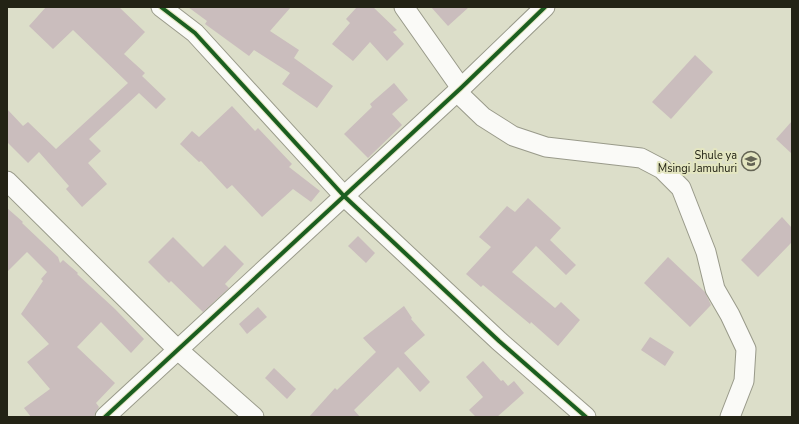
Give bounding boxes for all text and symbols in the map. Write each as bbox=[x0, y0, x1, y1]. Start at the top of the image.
place label: Shule ya Msingi Jamuhuri bbox=[658, 148, 737, 176]
school or university icon: Shule ya Msingi Jamuhuri bbox=[740, 150, 762, 172]

